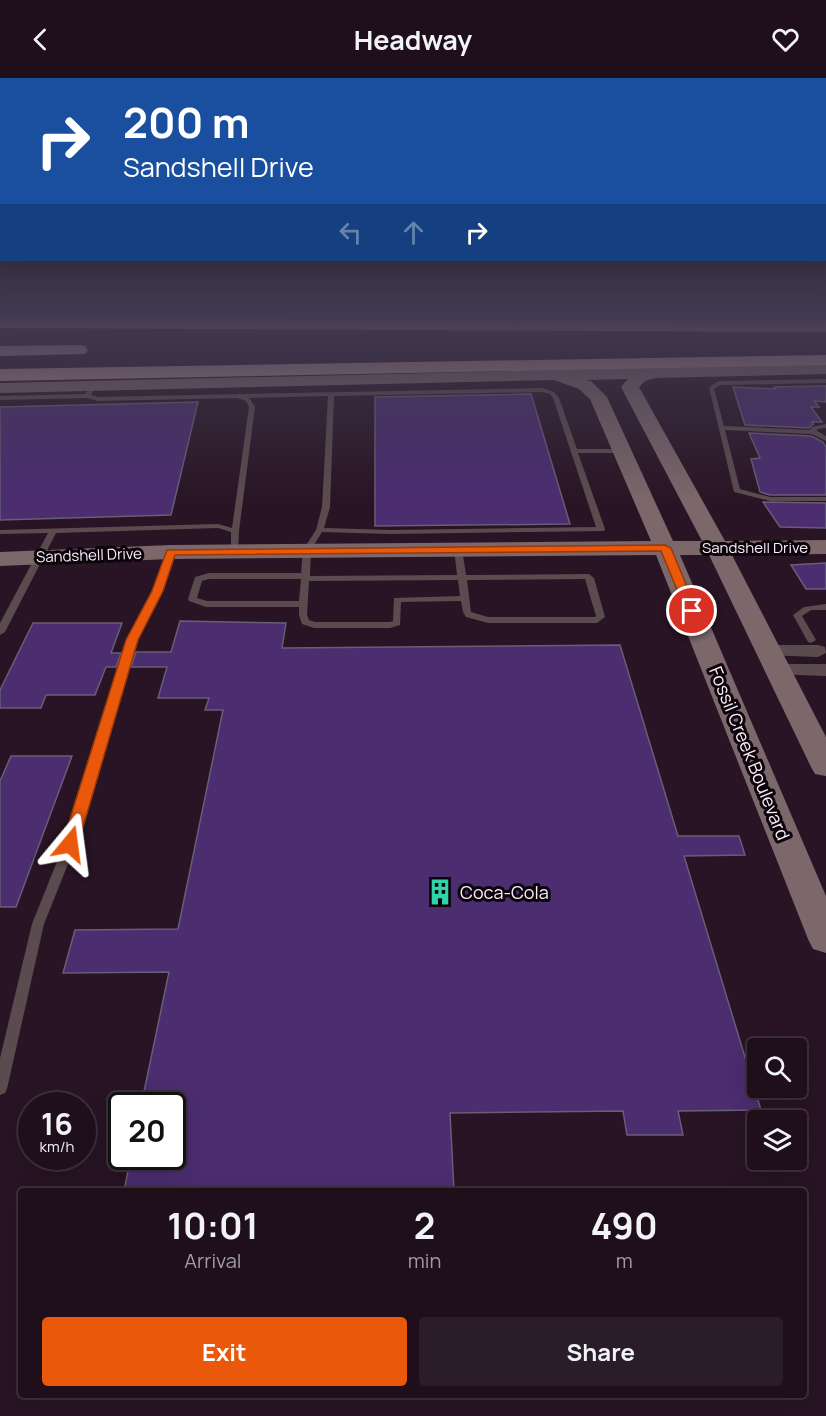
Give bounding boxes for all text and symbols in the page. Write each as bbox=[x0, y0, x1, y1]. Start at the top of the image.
text: Headway bbox=[354, 21, 472, 58]
icon: back bbox=[24, 23, 57, 56]
icon: heart bbox=[769, 23, 802, 56]
text: 200 m bbox=[123, 93, 249, 151]
icon: right bbox=[24, 102, 102, 180]
text: Sandshell Drive bbox=[123, 148, 314, 185]
icon: left bbox=[334, 216, 367, 249]
icon: ahead bbox=[397, 216, 430, 249]
icon: right bbox=[460, 216, 493, 249]
street label: Sandshell Drive bbox=[702, 537, 808, 558]
street label: Sandshell Drive bbox=[36, 543, 143, 567]
pin bbox=[666, 585, 717, 636]
icon: arrive bbox=[675, 594, 708, 627]
street label: Fossil Creek Boulevard bbox=[704, 663, 796, 843]
position arrow bbox=[38, 812, 102, 876]
building icon: Coca-Cola bbox=[425, 877, 455, 907]
place label: Coca-Cola bbox=[460, 880, 549, 904]
map controls bbox=[747, 1038, 807, 1170]
button: search bbox=[747, 1038, 807, 1098]
speed limit sign: 20 bbox=[108, 1092, 186, 1170]
text: 16 bbox=[41, 1103, 73, 1144]
button: layers bbox=[747, 1110, 807, 1170]
text: km/h bbox=[40, 1136, 74, 1157]
text: 10:01 bbox=[167, 1201, 259, 1250]
text: 2 bbox=[414, 1201, 435, 1250]
text: 490 bbox=[591, 1201, 658, 1250]
text: Arrival bbox=[184, 1247, 241, 1274]
text: min bbox=[408, 1247, 441, 1274]
text: m bbox=[616, 1247, 633, 1274]
button: Exit bbox=[42, 1317, 407, 1386]
button: Share bbox=[419, 1317, 783, 1386]

